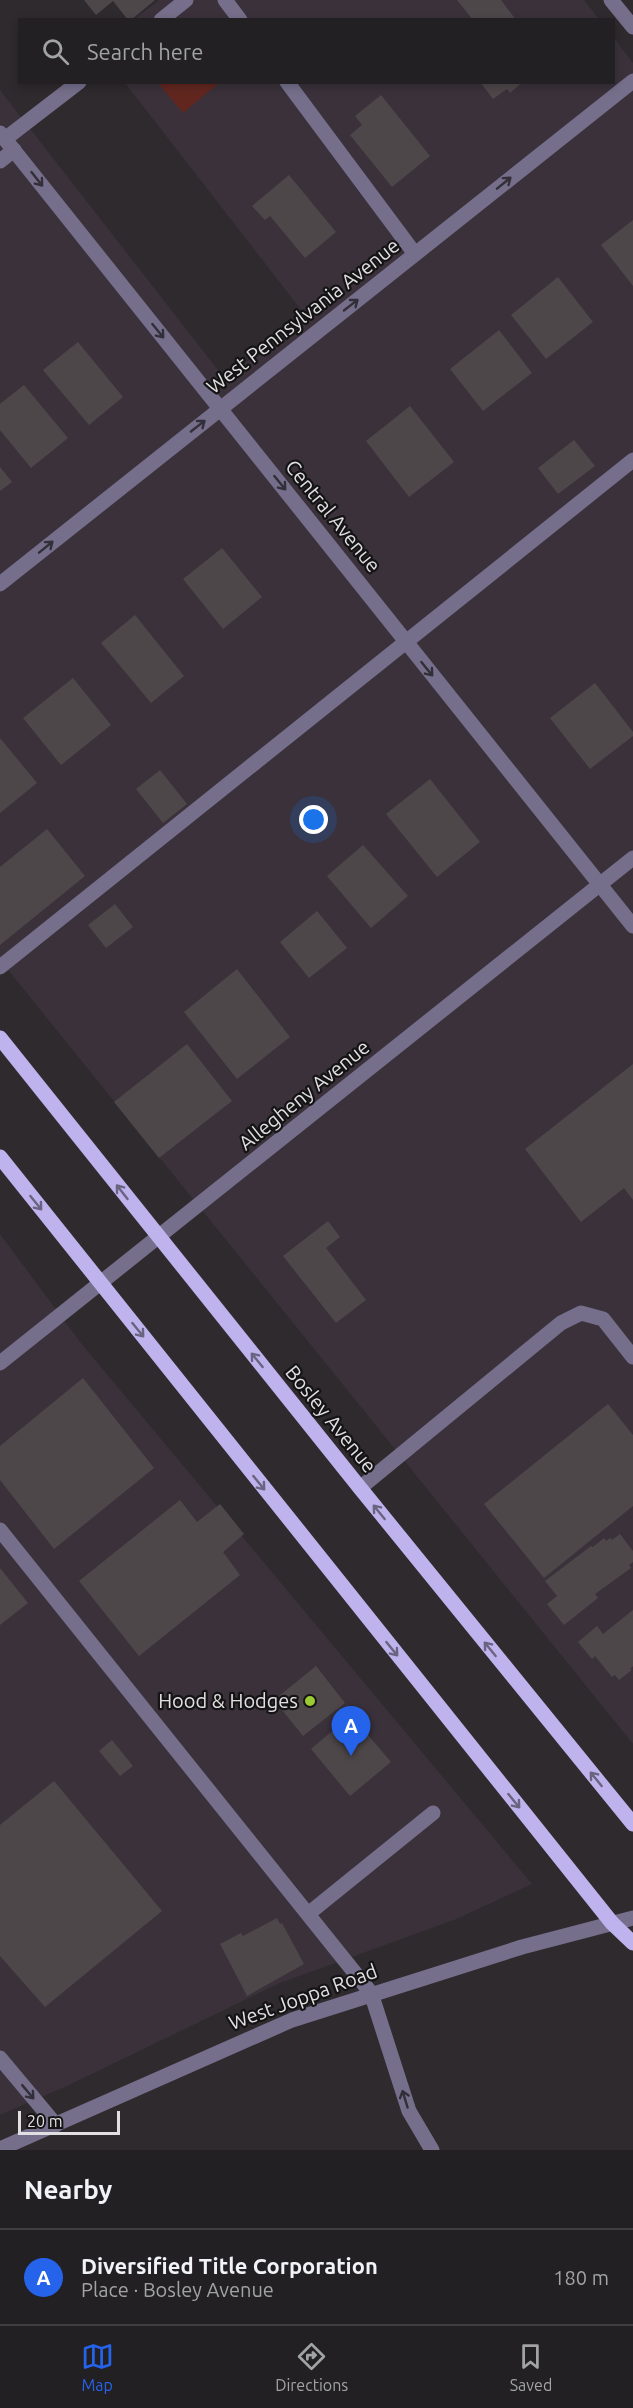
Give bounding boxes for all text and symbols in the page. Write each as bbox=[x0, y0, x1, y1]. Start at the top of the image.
search box bbox=[18, 18, 615, 84]
icon: search bbox=[39, 35, 72, 68]
text: Search here bbox=[87, 39, 203, 64]
one-way arrow bbox=[30, 170, 43, 186]
one-way arrow bbox=[496, 177, 512, 190]
street label: West Pennsylvania Avenue bbox=[202, 233, 404, 398]
one-way arrow bbox=[343, 298, 359, 311]
one-way arrow bbox=[152, 323, 165, 339]
one-way arrow bbox=[190, 419, 206, 432]
street label: Central Avenue bbox=[281, 455, 386, 576]
one-way arrow bbox=[273, 475, 286, 491]
one-way arrow bbox=[38, 541, 54, 554]
one-way arrow bbox=[421, 661, 434, 677]
your location bbox=[299, 805, 328, 834]
street label: Allegheny Avenue bbox=[234, 1035, 374, 1154]
one-way arrow bbox=[116, 1184, 129, 1200]
one-way arrow bbox=[30, 1195, 43, 1211]
one-way arrow bbox=[131, 1322, 144, 1338]
one-way arrow bbox=[250, 1352, 263, 1368]
street label: Bosley Avenue bbox=[281, 1361, 382, 1477]
one-way arrow bbox=[253, 1474, 266, 1490]
one-way arrow bbox=[373, 1504, 386, 1520]
one-way arrow bbox=[386, 1641, 399, 1657]
one-way arrow bbox=[483, 1641, 496, 1657]
place label: Hood & Hodges bbox=[158, 1689, 298, 1712]
marker: Hood & Hodges bbox=[303, 1694, 317, 1708]
pin: A bbox=[332, 1706, 370, 1756]
one-way arrow bbox=[589, 1772, 603, 1787]
one-way arrow bbox=[508, 1793, 521, 1809]
street label: West Joppa Road bbox=[225, 1959, 380, 2034]
one-way arrow bbox=[21, 2084, 35, 2099]
one-way arrow bbox=[399, 2090, 410, 2109]
scale bar bbox=[18, 2108, 120, 2136]
text: 20 m bbox=[27, 2112, 63, 2130]
text: Nearby bbox=[24, 2175, 112, 2204]
text: Diversified Title Corporation bbox=[81, 2253, 378, 2278]
text: A bbox=[36, 2266, 51, 2289]
text: 180 m bbox=[553, 2266, 609, 2289]
text: Place · Bosley Avenue bbox=[81, 2278, 274, 2301]
tab: Map bbox=[81, 2340, 114, 2394]
tab: Directions bbox=[275, 2340, 348, 2394]
tab: Saved bbox=[510, 2340, 552, 2394]

